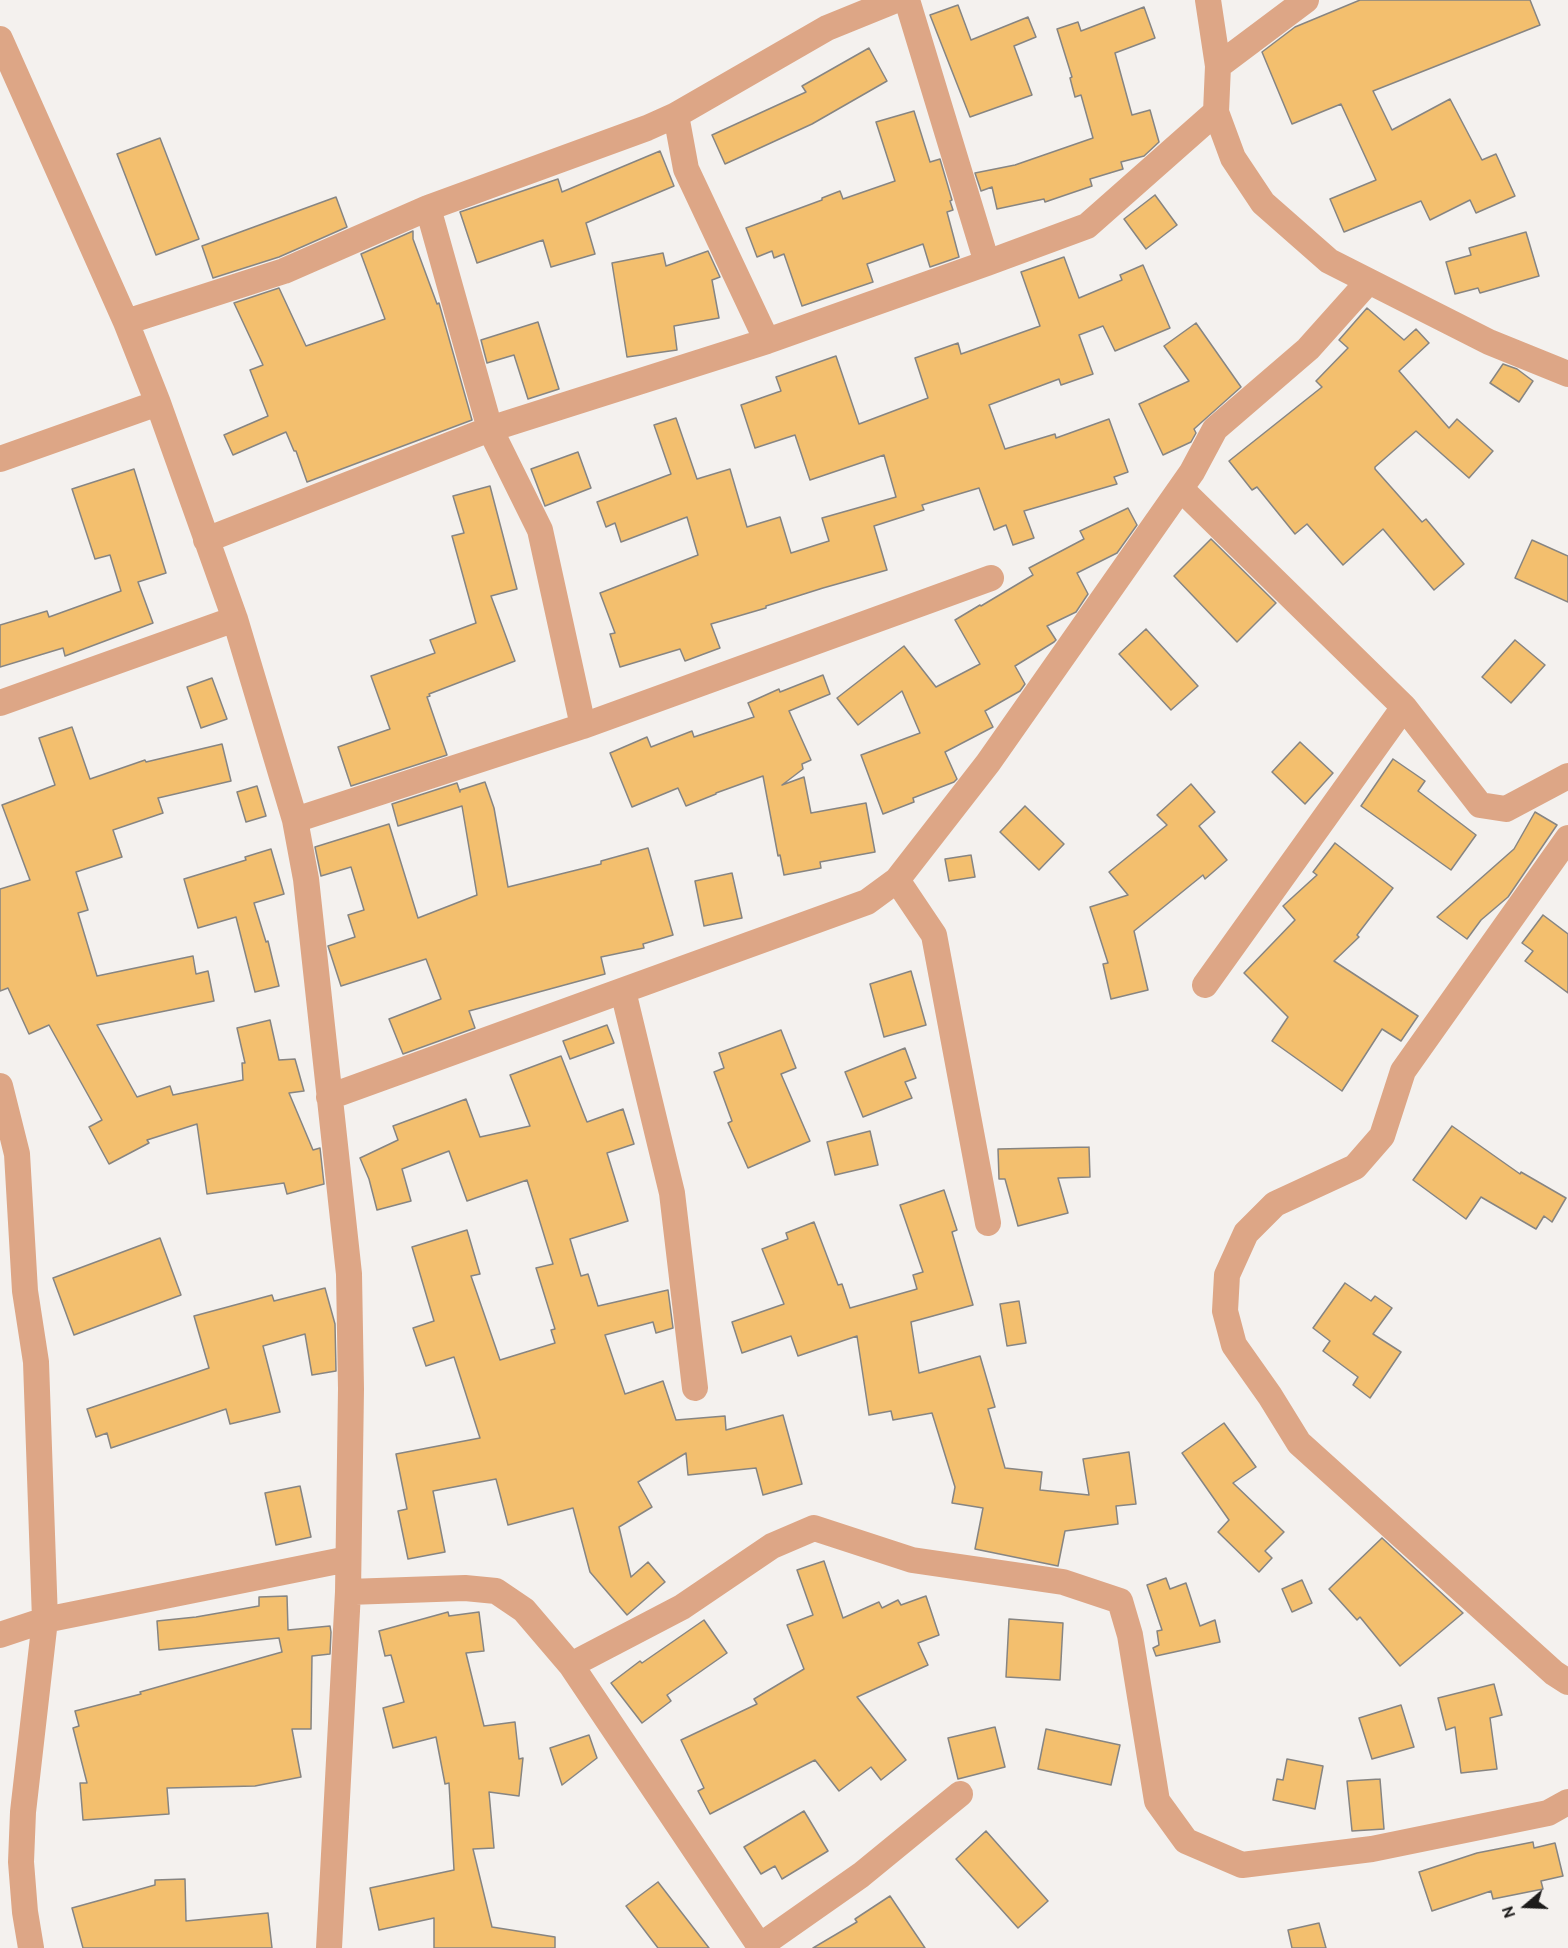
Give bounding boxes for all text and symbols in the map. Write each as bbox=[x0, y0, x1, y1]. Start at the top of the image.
north arrow bbox=[1496, 1876, 1556, 1936]
text: N bbox=[1498, 1904, 1519, 1920]

